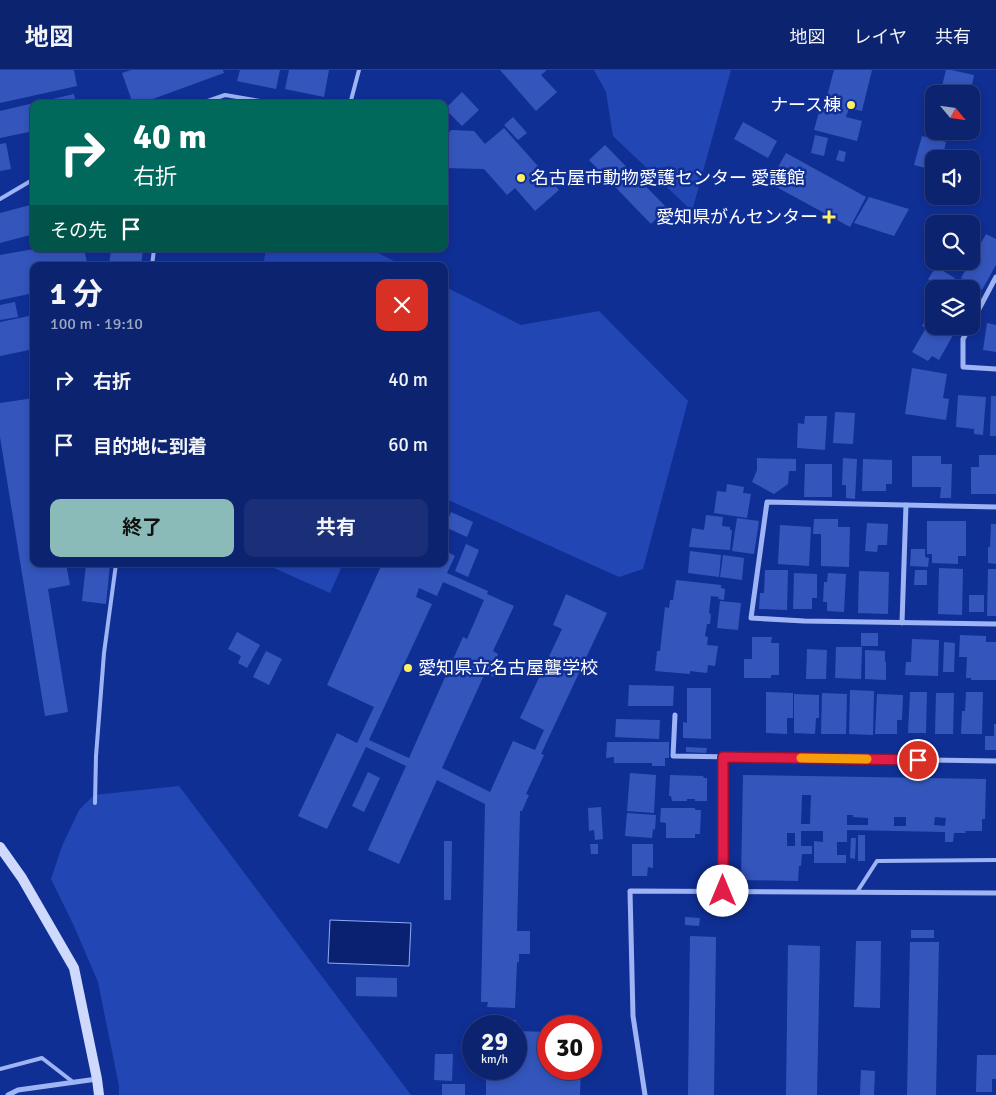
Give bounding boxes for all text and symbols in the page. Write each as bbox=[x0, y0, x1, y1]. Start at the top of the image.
text: 地図 bbox=[25, 22, 73, 52]
text: 地図 bbox=[790, 26, 826, 48]
text: レイヤ bbox=[854, 26, 907, 48]
text: 共有 bbox=[935, 26, 971, 48]
north arrow bbox=[925, 85, 980, 140]
map controls bbox=[925, 85, 980, 335]
place label: ナース棟 bbox=[770, 94, 841, 116]
marker: ナース棟 bbox=[845, 99, 857, 111]
text: 40 m bbox=[133, 115, 207, 158]
icon: right bbox=[50, 120, 115, 185]
button: sound bbox=[925, 150, 980, 205]
text: 右折 bbox=[133, 163, 177, 190]
place label: 名古屋市動物愛護センター 愛護館 bbox=[531, 167, 805, 189]
marker: 名古屋市動物愛護センター 愛護館 bbox=[515, 172, 527, 184]
place label: 愛知県がんセンター bbox=[656, 206, 818, 228]
marker: 愛知県がんセンター bbox=[822, 210, 836, 224]
icon: arrive bbox=[117, 215, 145, 243]
button: search bbox=[925, 215, 980, 270]
text: その先 bbox=[50, 219, 107, 243]
text: 1 分 bbox=[50, 276, 103, 313]
button: close bbox=[376, 279, 428, 331]
button: layers bbox=[925, 280, 980, 335]
text: 100 m · 19:10 bbox=[50, 314, 143, 334]
icon: right bbox=[50, 366, 78, 394]
text: 40 m bbox=[388, 368, 428, 392]
text: 右折 bbox=[93, 370, 131, 394]
icon: arrive bbox=[50, 431, 78, 459]
text: 60 m bbox=[388, 433, 428, 457]
text: 目的地に到着 bbox=[93, 435, 207, 459]
button: 終了 bbox=[50, 499, 234, 557]
button: 共有 bbox=[244, 499, 428, 557]
place label: 愛知県立名古屋聾学校 bbox=[418, 657, 598, 679]
marker: 愛知県立名古屋聾学校 bbox=[402, 662, 414, 674]
pin bbox=[897, 739, 939, 781]
icon: arrive bbox=[904, 746, 932, 774]
position arrow bbox=[696, 864, 748, 916]
speed limit sign: 30 bbox=[537, 1015, 602, 1080]
text: 29 bbox=[481, 1026, 508, 1057]
text: km/h bbox=[481, 1052, 508, 1067]

